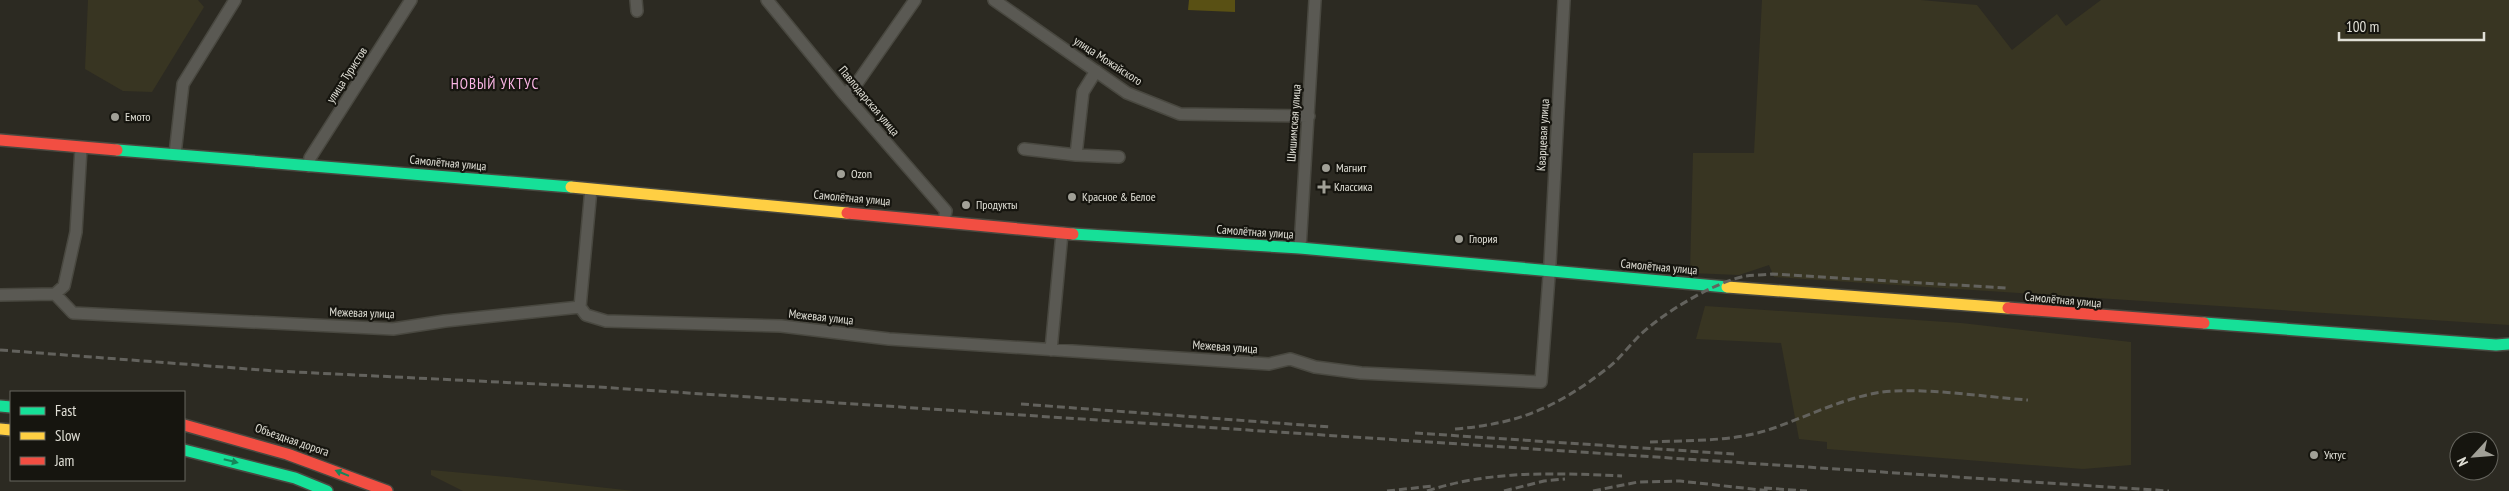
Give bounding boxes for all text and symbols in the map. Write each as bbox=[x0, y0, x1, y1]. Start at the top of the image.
scale bar bbox=[2339, 10, 2484, 42]
text: 100 m bbox=[2346, 17, 2379, 36]
street label: улица Можайского bbox=[1071, 33, 1146, 88]
street label: улица Туристов bbox=[323, 44, 370, 106]
street label: Павлодарская улица bbox=[836, 63, 903, 139]
district label: НОВЫЙ УКТУС bbox=[451, 74, 539, 93]
street label: Шишимская улица bbox=[1283, 83, 1304, 162]
street label: Кварцевая улица bbox=[1533, 98, 1552, 172]
place label: Емото bbox=[125, 109, 150, 124]
marker: Емото bbox=[109, 111, 121, 123]
street label: Самолётная улица bbox=[409, 152, 487, 173]
place label: Магнит bbox=[1336, 160, 1366, 175]
marker: Магнит bbox=[1320, 162, 1332, 174]
place label: Ozon bbox=[851, 166, 872, 181]
marker: Ozon bbox=[835, 168, 847, 180]
place label: Классика bbox=[1334, 179, 1373, 194]
marker: Классика bbox=[1318, 181, 1330, 193]
street label: Самолётная улица bbox=[813, 187, 891, 208]
place label: Красное & Белое bbox=[1082, 189, 1156, 204]
marker: Красное & Белое bbox=[1066, 191, 1078, 203]
place label: Продукты bbox=[976, 197, 1017, 212]
marker: Продукты bbox=[960, 199, 972, 211]
street label: Самолётная улица bbox=[1216, 221, 1294, 242]
place label: Глория bbox=[1469, 231, 1498, 246]
marker: Глория bbox=[1453, 233, 1465, 245]
street label: Самолётная улица bbox=[1620, 256, 1698, 277]
street label: Самолётная улица bbox=[2024, 289, 2102, 310]
street label: Межевая улица bbox=[329, 304, 395, 321]
street label: Межевая улица bbox=[788, 306, 854, 327]
street label: Межевая улица bbox=[1192, 337, 1258, 356]
legend bbox=[10, 391, 185, 481]
text: Fast bbox=[55, 401, 76, 420]
street label: Объездная дорога bbox=[253, 420, 331, 459]
text: Slow bbox=[55, 426, 80, 445]
north arrow bbox=[2449, 431, 2499, 481]
place label: Уктус bbox=[2324, 447, 2347, 462]
marker: Уктус bbox=[2308, 449, 2320, 461]
text: Jam bbox=[54, 451, 74, 470]
text: N bbox=[2453, 454, 2472, 469]
one-way arrow bbox=[224, 457, 239, 465]
one-way arrow bbox=[334, 469, 349, 477]

